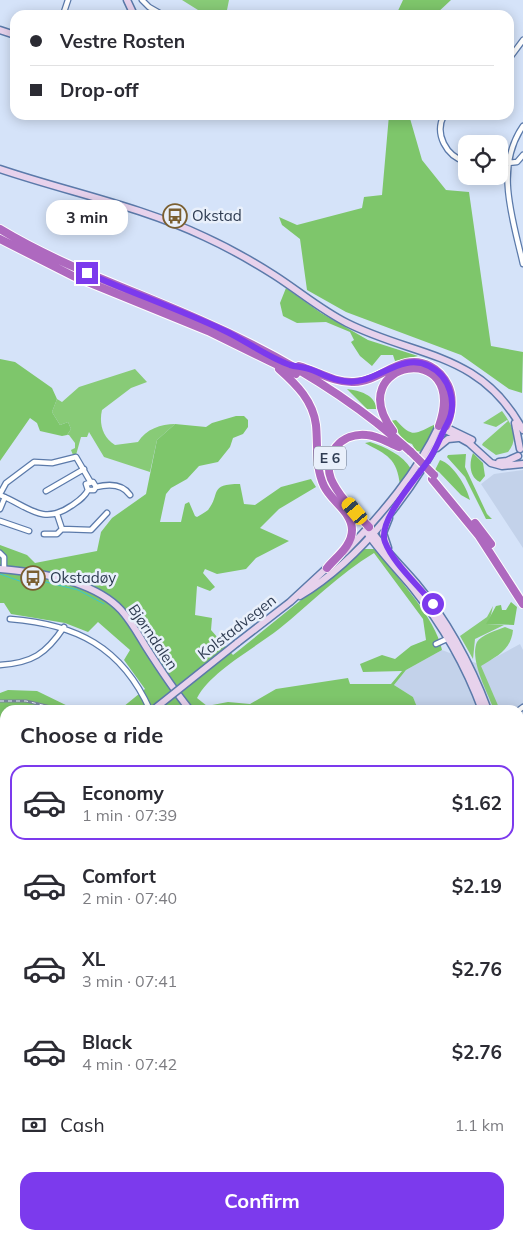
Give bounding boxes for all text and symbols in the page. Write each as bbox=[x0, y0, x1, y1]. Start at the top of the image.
text: Vestre Rosten bbox=[60, 29, 185, 53]
text: Drop-off bbox=[60, 78, 138, 102]
map controls bbox=[458, 135, 508, 185]
button: locate bbox=[458, 135, 508, 185]
callout: 3 min bbox=[46, 200, 128, 236]
bus stop icon: Okstad bbox=[162, 203, 188, 229]
place label: Okstad bbox=[192, 206, 242, 225]
text: 3 min bbox=[66, 207, 108, 227]
route end bbox=[76, 262, 98, 284]
road number: E 6 bbox=[314, 446, 346, 469]
car bbox=[339, 495, 370, 527]
bus stop icon: Okstadøy bbox=[20, 565, 46, 591]
place label: Okstadøy bbox=[50, 568, 116, 587]
street label: Kolstadvegen bbox=[194, 590, 280, 663]
route start bbox=[422, 593, 444, 615]
street label: Bjørndalen bbox=[125, 600, 182, 673]
text: Choose a ride bbox=[20, 721, 163, 749]
icon: car bbox=[22, 780, 67, 825]
text: Economy bbox=[82, 781, 164, 805]
text: $1.62 bbox=[452, 791, 502, 815]
text: 1 min · 07:39 bbox=[82, 805, 177, 825]
icon: car bbox=[22, 863, 67, 908]
text: Comfort bbox=[82, 864, 156, 888]
text: $2.19 bbox=[452, 874, 502, 898]
text: 2 min · 07:40 bbox=[82, 888, 177, 908]
icon: car bbox=[22, 946, 67, 991]
text: XL bbox=[82, 947, 105, 971]
text: $2.76 bbox=[452, 957, 502, 981]
text: 3 min · 07:41 bbox=[82, 971, 177, 991]
icon: car bbox=[22, 1029, 67, 1074]
text: Black bbox=[82, 1030, 132, 1054]
text: $2.76 bbox=[452, 1040, 502, 1064]
text: 4 min · 07:42 bbox=[82, 1054, 177, 1074]
icon: cash bbox=[20, 1111, 48, 1139]
text: Cash bbox=[60, 1113, 105, 1137]
text: 1.1 km bbox=[455, 1115, 504, 1135]
button: Confirm bbox=[20, 1172, 504, 1230]

